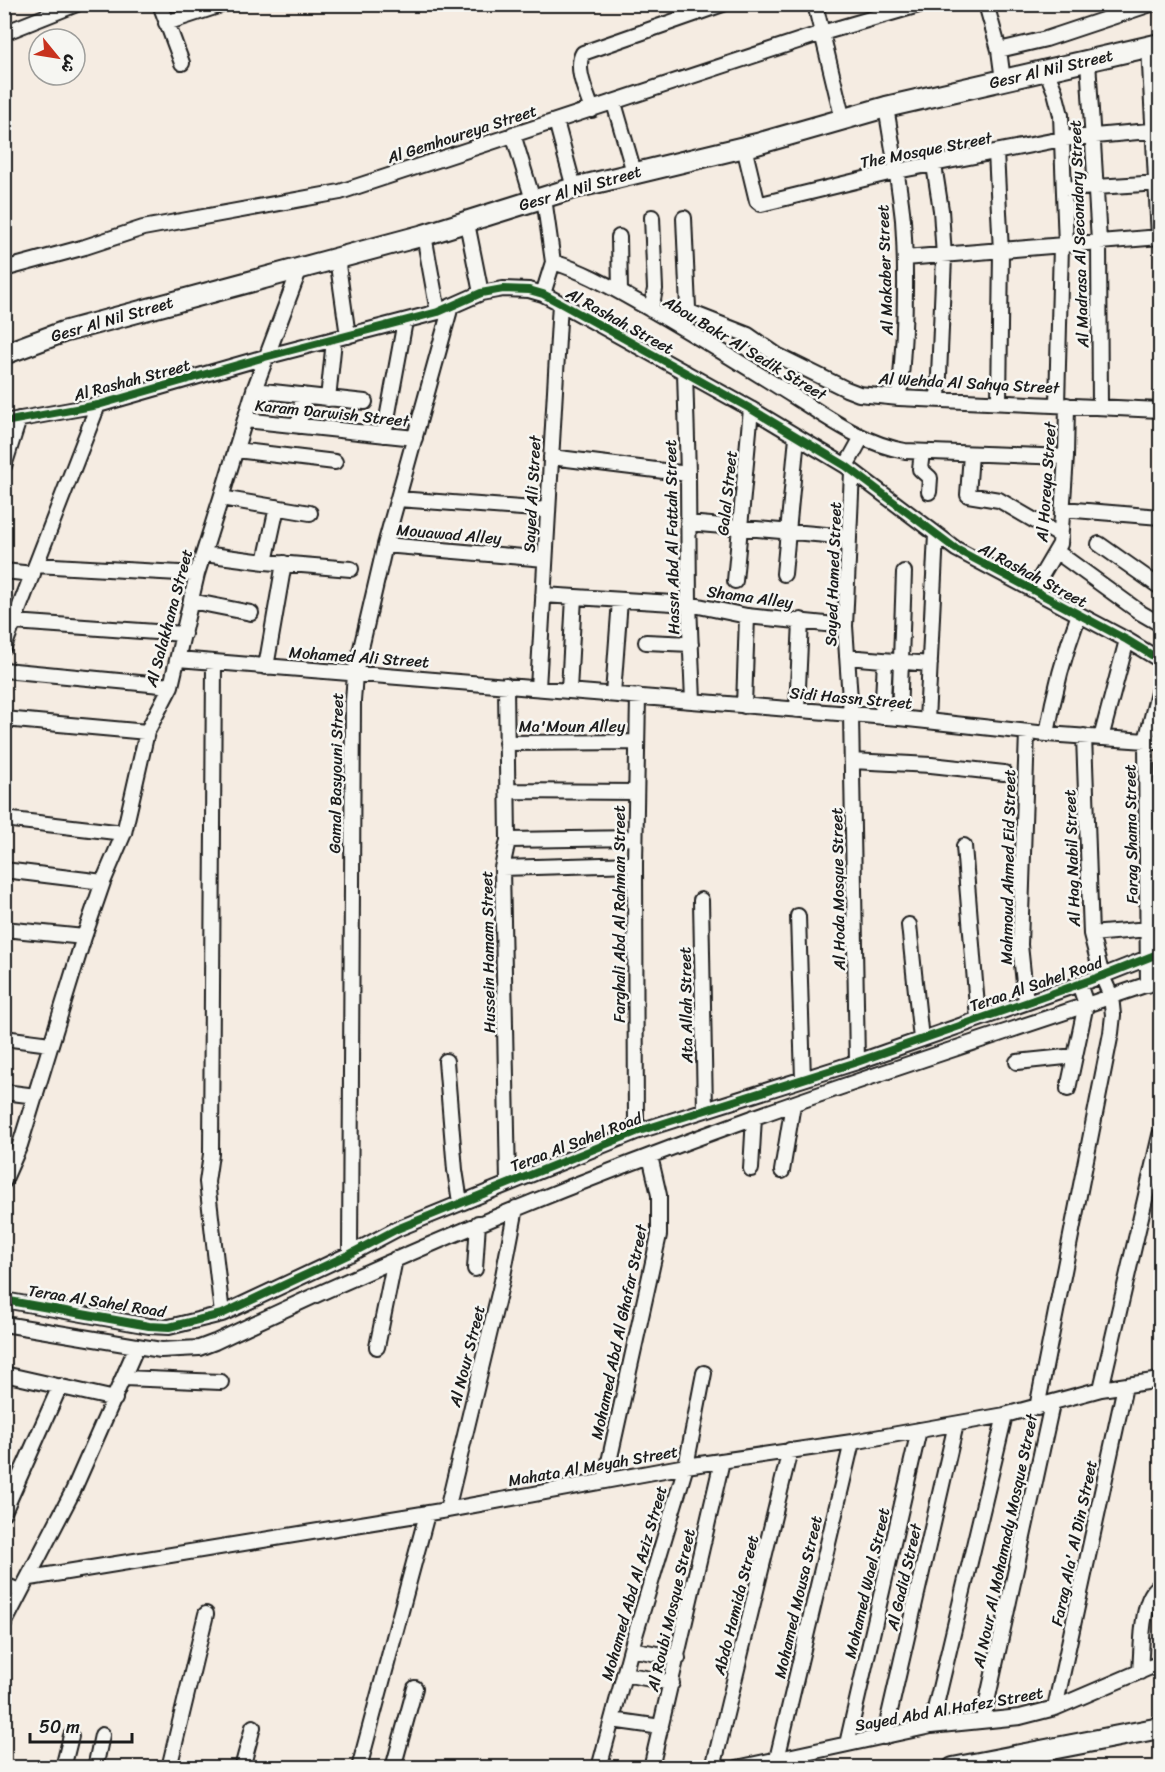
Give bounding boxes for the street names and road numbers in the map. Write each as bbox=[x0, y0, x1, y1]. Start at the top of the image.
street label: Gesr Al Nil Street bbox=[986, 41, 1116, 97]
street label: Al Gemhoureya Street bbox=[382, 96, 541, 172]
street label: Al Madrasa Al Secondary Street bbox=[1061, 120, 1097, 349]
street label: The Mosque Street bbox=[858, 123, 995, 177]
street label: Gesr Al Nil Street bbox=[515, 157, 645, 219]
street label: Al Makaber Street bbox=[868, 204, 902, 337]
street label: Al Rashah Street bbox=[560, 279, 679, 363]
street label: Abou Bakr Al Sedik Street bbox=[657, 287, 833, 409]
street label: Gesr Al Nil Street bbox=[47, 288, 177, 350]
street label: Al Rashah Street bbox=[69, 350, 194, 410]
street label: Al Wehda Al Sahya Street bbox=[877, 364, 1061, 402]
street label: Karam Darwish Street bbox=[253, 390, 411, 436]
street label: Al Horeya Street bbox=[1027, 420, 1065, 544]
street label: Sayed Ali Street bbox=[514, 434, 550, 553]
street label: Hassn Abd Al Fattah Street bbox=[656, 439, 688, 635]
street label: Galal Street bbox=[708, 449, 746, 537]
street label: Sayed Hamed Street bbox=[816, 501, 850, 647]
street label: Mouawad Alley bbox=[395, 515, 504, 553]
street label: Al Rashah Street bbox=[972, 534, 1093, 616]
street label: Al Salakhana Street bbox=[136, 546, 201, 691]
street label: Shama Alley bbox=[705, 577, 796, 617]
street label: Mohamed Ali Street bbox=[288, 638, 430, 676]
street label: Sidi Hassn Street bbox=[788, 678, 914, 718]
street label: Gamal Basyouni Street bbox=[320, 692, 352, 854]
street label: Ma'Moun Alley bbox=[519, 712, 626, 741]
street label: Farag Shama Street bbox=[1115, 764, 1147, 904]
street label: Mahmoud Ahmed Eid Street bbox=[992, 769, 1024, 965]
street label: Al Hag Nabil Street bbox=[1055, 789, 1089, 928]
street label: Farghali Abd Al Rahman Street bbox=[605, 805, 634, 1023]
street label: Al Hoda Mosque Street bbox=[822, 807, 854, 972]
street label: Hussein Hamam Street bbox=[472, 871, 504, 1033]
street label: Ata Allah Street bbox=[670, 947, 702, 1064]
street label: Teraa Al Sahel Road bbox=[965, 947, 1108, 1020]
street label: Teraa Al Sahel Road bbox=[506, 1103, 648, 1180]
street label: Mohamed Abd Al Ghafar Street bbox=[582, 1221, 656, 1442]
street label: Teraa Al Sahel Road bbox=[26, 1276, 170, 1326]
street label: Al Nour Street bbox=[440, 1302, 494, 1411]
street label: Al Nour Al Mohamady Mosque Street bbox=[964, 1411, 1046, 1672]
street label: Mahata Al Meyah Street bbox=[506, 1437, 680, 1495]
street label: Farag Ala' Al Din Street bbox=[1042, 1457, 1106, 1629]
street label: Mohamed Abd Al Aziz Street bbox=[592, 1482, 676, 1684]
street label: Mohamed Wael Street bbox=[836, 1505, 898, 1661]
street label: Mohamed Mousa Street bbox=[765, 1513, 831, 1681]
street label: Al Gadid Street bbox=[877, 1520, 930, 1634]
street label: Al Roubi Mosque Street bbox=[638, 1526, 704, 1695]
street label: Abdo Hamida Street bbox=[704, 1532, 767, 1679]
street label: Sayed Abd Al Hafez Street bbox=[853, 1678, 1045, 1740]

